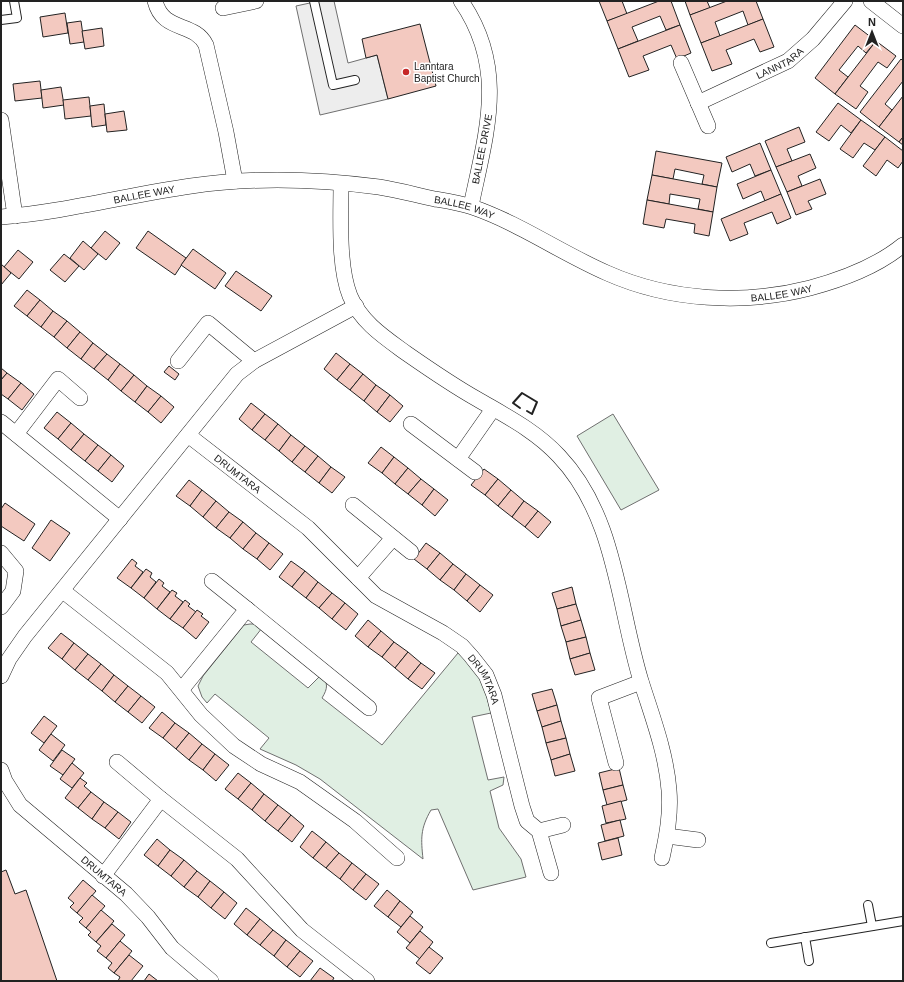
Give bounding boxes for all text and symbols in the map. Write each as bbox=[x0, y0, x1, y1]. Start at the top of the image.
north arrow bbox=[852, 12, 892, 52]
text: N bbox=[868, 16, 876, 28]
street label: LANNTARA bbox=[754, 45, 805, 81]
place label: Lanntara Baptist Church bbox=[414, 61, 480, 84]
marker: Lanntara Baptist Church bbox=[401, 67, 411, 77]
street label: BALLEE DRIVE bbox=[470, 113, 494, 185]
street label: BALLEE WAY bbox=[112, 183, 176, 205]
street label: BALLEE WAY bbox=[433, 193, 497, 221]
street label: BALLEE WAY bbox=[750, 282, 814, 303]
street label: DRUMTARA bbox=[212, 452, 264, 495]
street label: DRUMTARA bbox=[466, 652, 502, 706]
street label: DRUMTARA bbox=[79, 854, 129, 898]

